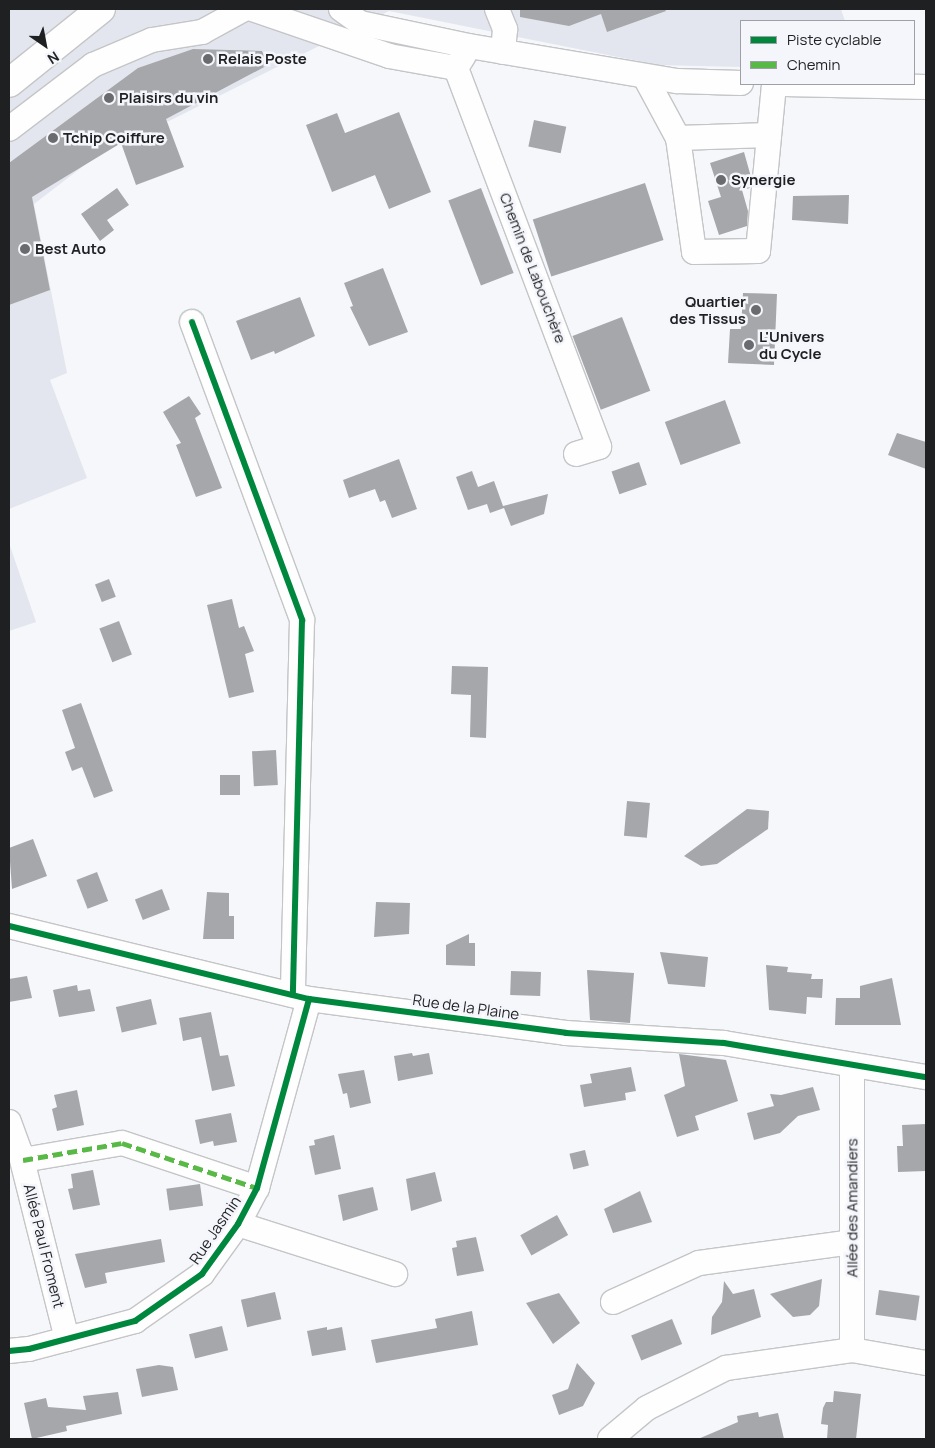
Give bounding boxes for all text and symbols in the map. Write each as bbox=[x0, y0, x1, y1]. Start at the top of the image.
north arrow bbox=[20, 20, 70, 70]
legend bbox=[740, 20, 915, 85]
text: Piste cyclable bbox=[787, 29, 882, 50]
text: N bbox=[44, 47, 63, 69]
place label: Relais Poste bbox=[218, 50, 307, 68]
marker: Relais Poste bbox=[202, 53, 214, 65]
text: Chemin bbox=[787, 54, 840, 75]
place label: Plaisirs du vin bbox=[119, 89, 218, 107]
marker: Plaisirs du vin bbox=[103, 92, 115, 104]
place label: Tchip Coiffure bbox=[63, 129, 165, 147]
marker: Tchip Coiffure bbox=[47, 132, 59, 144]
place label: Synergie bbox=[731, 171, 796, 189]
marker: Synergie bbox=[715, 174, 727, 186]
street label: Chemin de Labouchère bbox=[496, 190, 570, 346]
place label: Best Auto bbox=[35, 240, 106, 258]
marker: Best Auto bbox=[19, 243, 31, 255]
place label: Quartier des Tissus bbox=[670, 292, 746, 327]
marker: Quartier des Tissus bbox=[750, 304, 762, 316]
place label: L'Univers du Cycle bbox=[759, 327, 824, 362]
marker: L'Univers du Cycle bbox=[743, 339, 755, 351]
street label: Rue de la Plaine bbox=[411, 991, 521, 1023]
street label: Allée des Amandiers bbox=[843, 1138, 861, 1278]
street label: Allée Paul Froment bbox=[20, 1182, 68, 1310]
street label: Rue Jasmin bbox=[186, 1192, 244, 1268]

